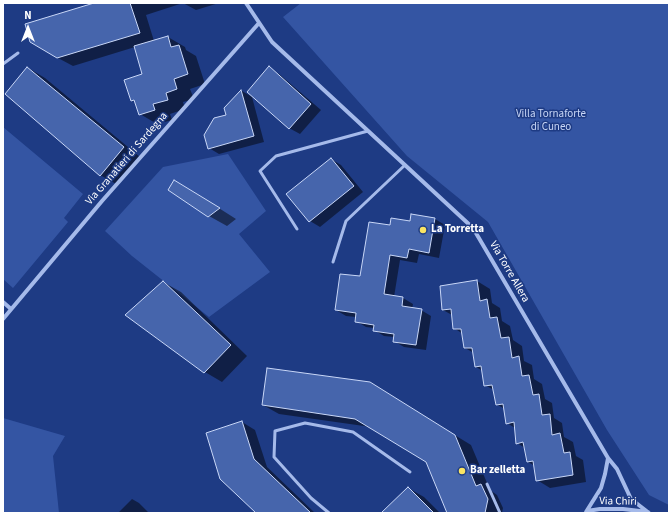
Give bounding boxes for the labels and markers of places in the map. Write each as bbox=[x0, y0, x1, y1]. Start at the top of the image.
place label: La Torretta bbox=[431, 223, 484, 237]
marker: La Torretta bbox=[418, 225, 428, 235]
place label: Bar zelletta bbox=[470, 464, 525, 478]
marker: Bar zelletta bbox=[457, 466, 467, 476]

